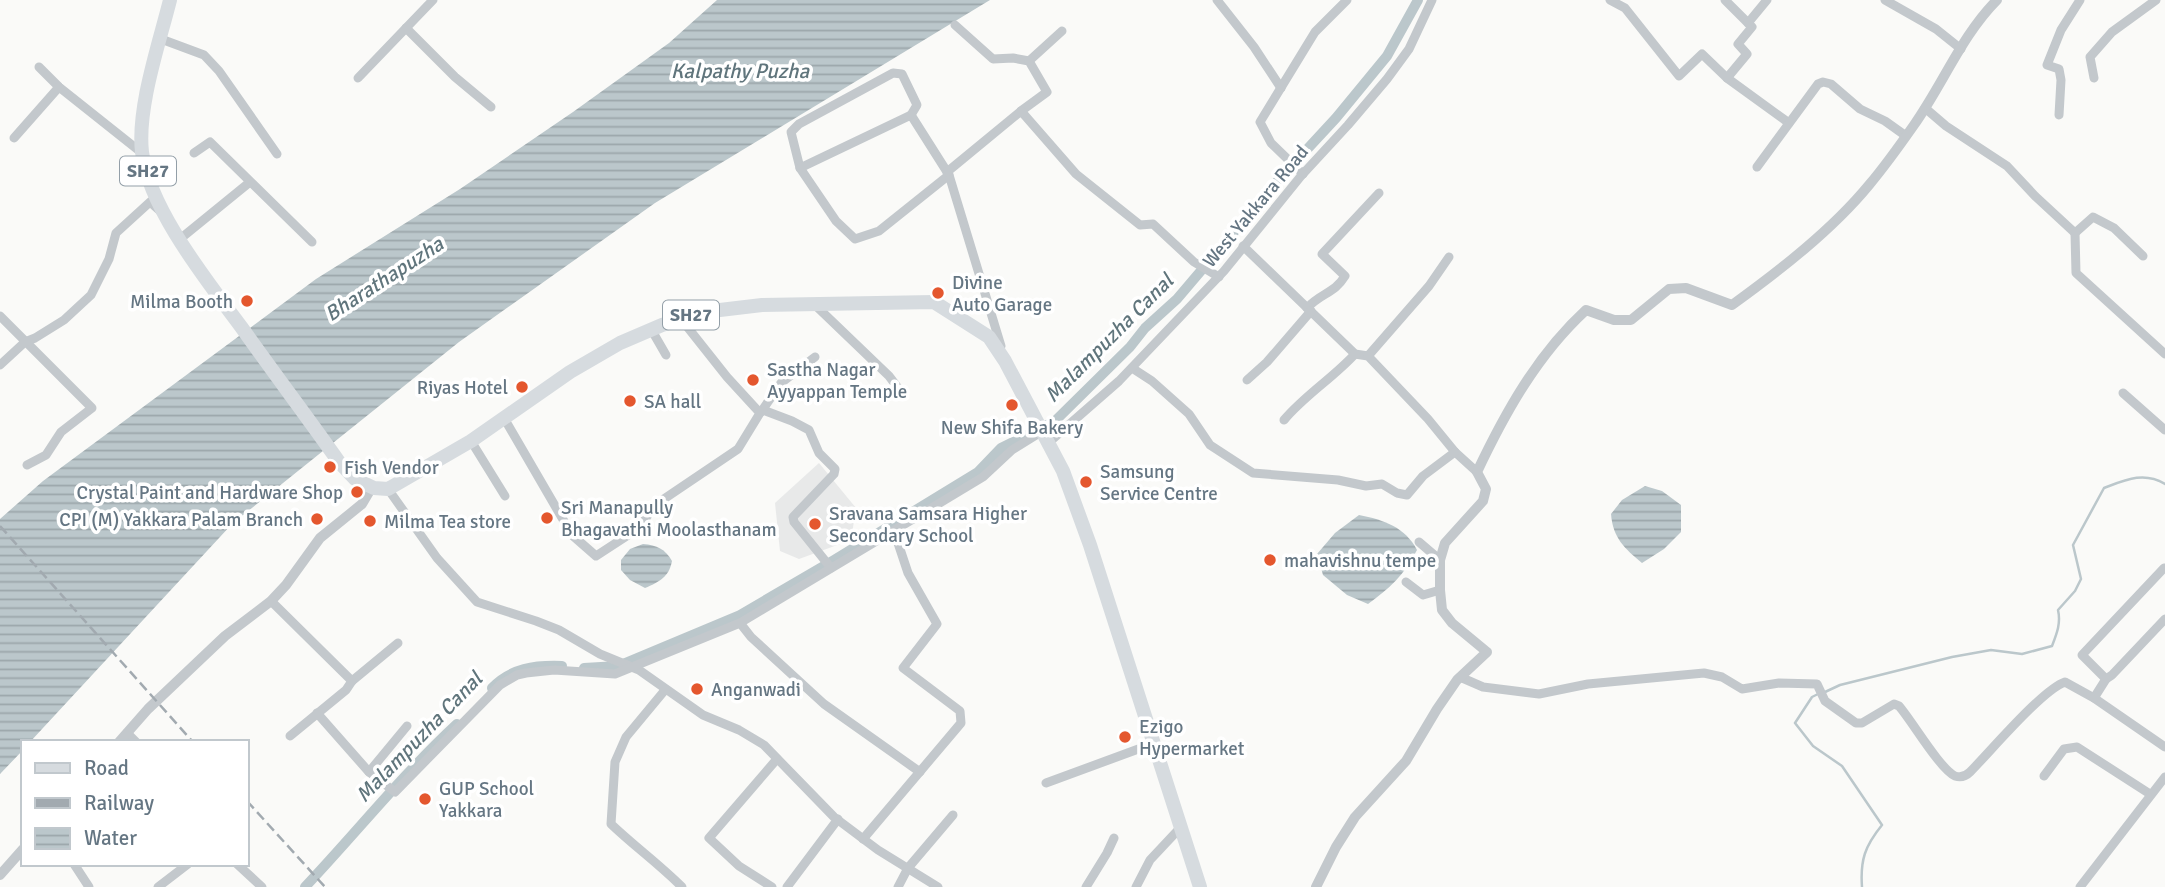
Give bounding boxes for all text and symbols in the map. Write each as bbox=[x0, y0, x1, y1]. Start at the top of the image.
water label: Kalpathy Puzha bbox=[671, 58, 811, 84]
street label: West Yakkara Road bbox=[1198, 141, 1314, 273]
road number: SH27 bbox=[120, 156, 176, 186]
water label: Bharathapuzha bbox=[320, 230, 449, 327]
water label: Malampuzha Canal bbox=[1039, 267, 1180, 408]
place label: Divine Auto Garage bbox=[952, 271, 1052, 317]
marker: Divine Auto Garage bbox=[930, 285, 946, 301]
place label: Milma Booth bbox=[130, 290, 233, 314]
marker: Milma Booth bbox=[239, 293, 255, 309]
road number: SH27 bbox=[663, 300, 719, 330]
place label: Sastha Nagar Ayyappan Temple bbox=[767, 358, 907, 404]
marker: Sastha Nagar Ayyappan Temple bbox=[745, 372, 761, 388]
place label: Riyas Hotel bbox=[417, 376, 508, 400]
marker: Riyas Hotel bbox=[514, 379, 530, 395]
place label: SA hall bbox=[644, 390, 701, 414]
marker: SA hall bbox=[622, 393, 638, 409]
marker: New Shifa Bakery bbox=[1004, 397, 1020, 413]
place label: New Shifa Bakery bbox=[941, 416, 1083, 440]
place label: Fish Vendor bbox=[344, 456, 439, 480]
marker: Fish Vendor bbox=[322, 459, 338, 475]
place label: Samsung Service Centre bbox=[1100, 460, 1218, 506]
marker: Samsung Service Centre bbox=[1078, 474, 1094, 490]
place label: Crystal Paint and Hardware Shop bbox=[76, 481, 343, 505]
marker: Crystal Paint and Hardware Shop bbox=[349, 484, 365, 500]
place label: Sri Manapully Bhagavathi Moolasthanam bbox=[561, 496, 777, 542]
place label: Sravana Samsara Higher Secondary School bbox=[829, 502, 1027, 548]
place label: CPI (M) Yakkara Palam Branch bbox=[59, 508, 303, 532]
place label: Milma Tea store bbox=[384, 510, 511, 534]
marker: Sri Manapully Bhagavathi Moolasthanam bbox=[539, 510, 555, 526]
marker: CPI (M) Yakkara Palam Branch bbox=[309, 511, 325, 527]
marker: Milma Tea store bbox=[362, 513, 378, 529]
marker: Sravana Samsara Higher Secondary School bbox=[807, 516, 823, 532]
place label: mahavishnu tempe bbox=[1284, 549, 1436, 573]
marker: mahavishnu tempe bbox=[1262, 552, 1278, 568]
water label: Malampuzha Canal bbox=[350, 665, 489, 808]
place label: Anganwadi bbox=[711, 678, 801, 702]
marker: Anganwadi bbox=[689, 681, 705, 697]
place label: Ezigo Hypermarket bbox=[1139, 715, 1245, 761]
marker: Ezigo Hypermarket bbox=[1117, 729, 1133, 745]
legend bbox=[21, 740, 248, 866]
text: Road bbox=[84, 755, 129, 781]
place label: GUP School Yakkara bbox=[439, 777, 534, 823]
text: Railway bbox=[84, 790, 154, 816]
marker: GUP School Yakkara bbox=[417, 791, 433, 807]
text: Water bbox=[84, 825, 137, 851]

